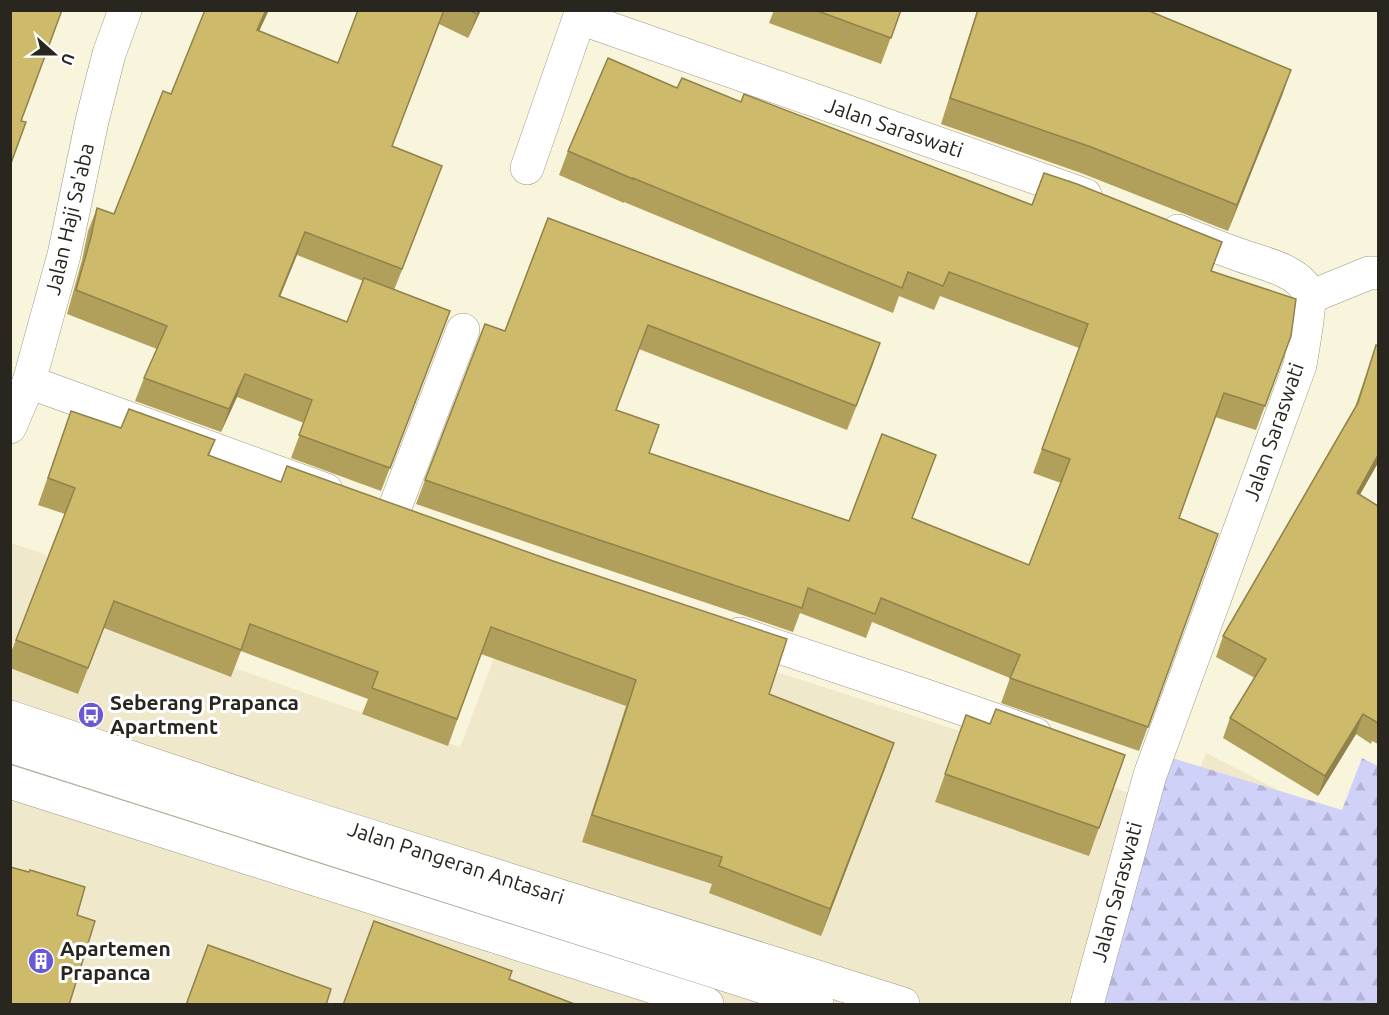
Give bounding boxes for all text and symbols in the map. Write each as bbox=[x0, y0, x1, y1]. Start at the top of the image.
north arrow bbox=[24, 24, 84, 84]
text: U bbox=[58, 51, 78, 68]
street label: Jalan Saraswati bbox=[822, 92, 966, 162]
street label: Jalan Haji Sa'aba bbox=[40, 140, 98, 297]
street label: Jalan Saraswati bbox=[1238, 360, 1308, 504]
place label: Seberang Prapanca Apartment bbox=[110, 690, 299, 738]
bus stop icon: Seberang Prapanca Apartment bbox=[76, 700, 106, 730]
street label: Jalan Pangeran Antasari bbox=[345, 816, 568, 908]
street label: Jalan Saraswati bbox=[1086, 819, 1146, 965]
place label: Apartemen Prapanca bbox=[60, 936, 171, 984]
building icon: Apartemen Prapanca bbox=[26, 946, 56, 976]

